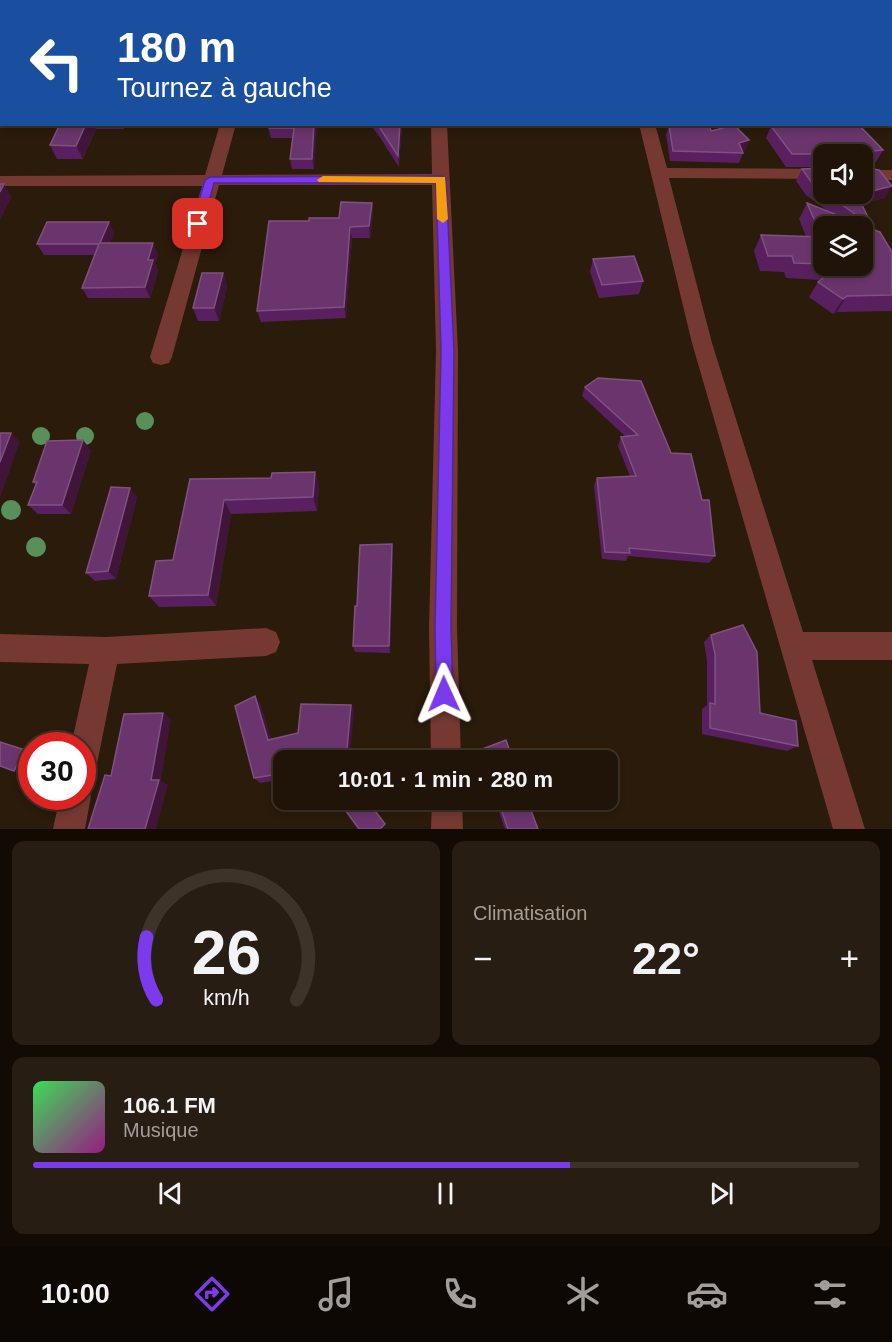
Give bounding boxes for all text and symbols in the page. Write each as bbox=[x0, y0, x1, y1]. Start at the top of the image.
icon: left bbox=[18, 24, 96, 102]
text: 180 m bbox=[117, 24, 236, 71]
text: Tournez à gauche bbox=[117, 73, 332, 103]
map controls bbox=[813, 144, 873, 276]
button: sound bbox=[813, 144, 873, 204]
pin bbox=[172, 198, 223, 249]
icon: arrive bbox=[181, 207, 214, 240]
button: layers bbox=[813, 216, 873, 276]
position arrow bbox=[412, 662, 476, 726]
speed limit sign: 30 bbox=[18, 732, 96, 810]
text: 10:01 · 1 min · 280 m bbox=[338, 767, 553, 792]
text: Climatisation bbox=[473, 902, 587, 924]
text: 26 bbox=[191, 918, 261, 987]
text: 22° bbox=[632, 933, 700, 984]
text: − bbox=[473, 940, 492, 977]
text: + bbox=[840, 940, 859, 977]
text: km/h bbox=[203, 986, 249, 1010]
text: 106.1 FM bbox=[123, 1093, 216, 1118]
text: Musique bbox=[123, 1119, 199, 1141]
icon: previous bbox=[154, 1177, 187, 1210]
icon: pause bbox=[429, 1177, 462, 1210]
icon: next bbox=[705, 1177, 738, 1210]
icon: directions bbox=[191, 1273, 233, 1315]
icon: music bbox=[315, 1273, 357, 1315]
icon: phone bbox=[439, 1273, 481, 1315]
icon: climate bbox=[562, 1273, 604, 1315]
icon: car bbox=[686, 1273, 728, 1315]
icon: filters bbox=[809, 1273, 851, 1315]
text: 10:00 bbox=[41, 1279, 110, 1309]

